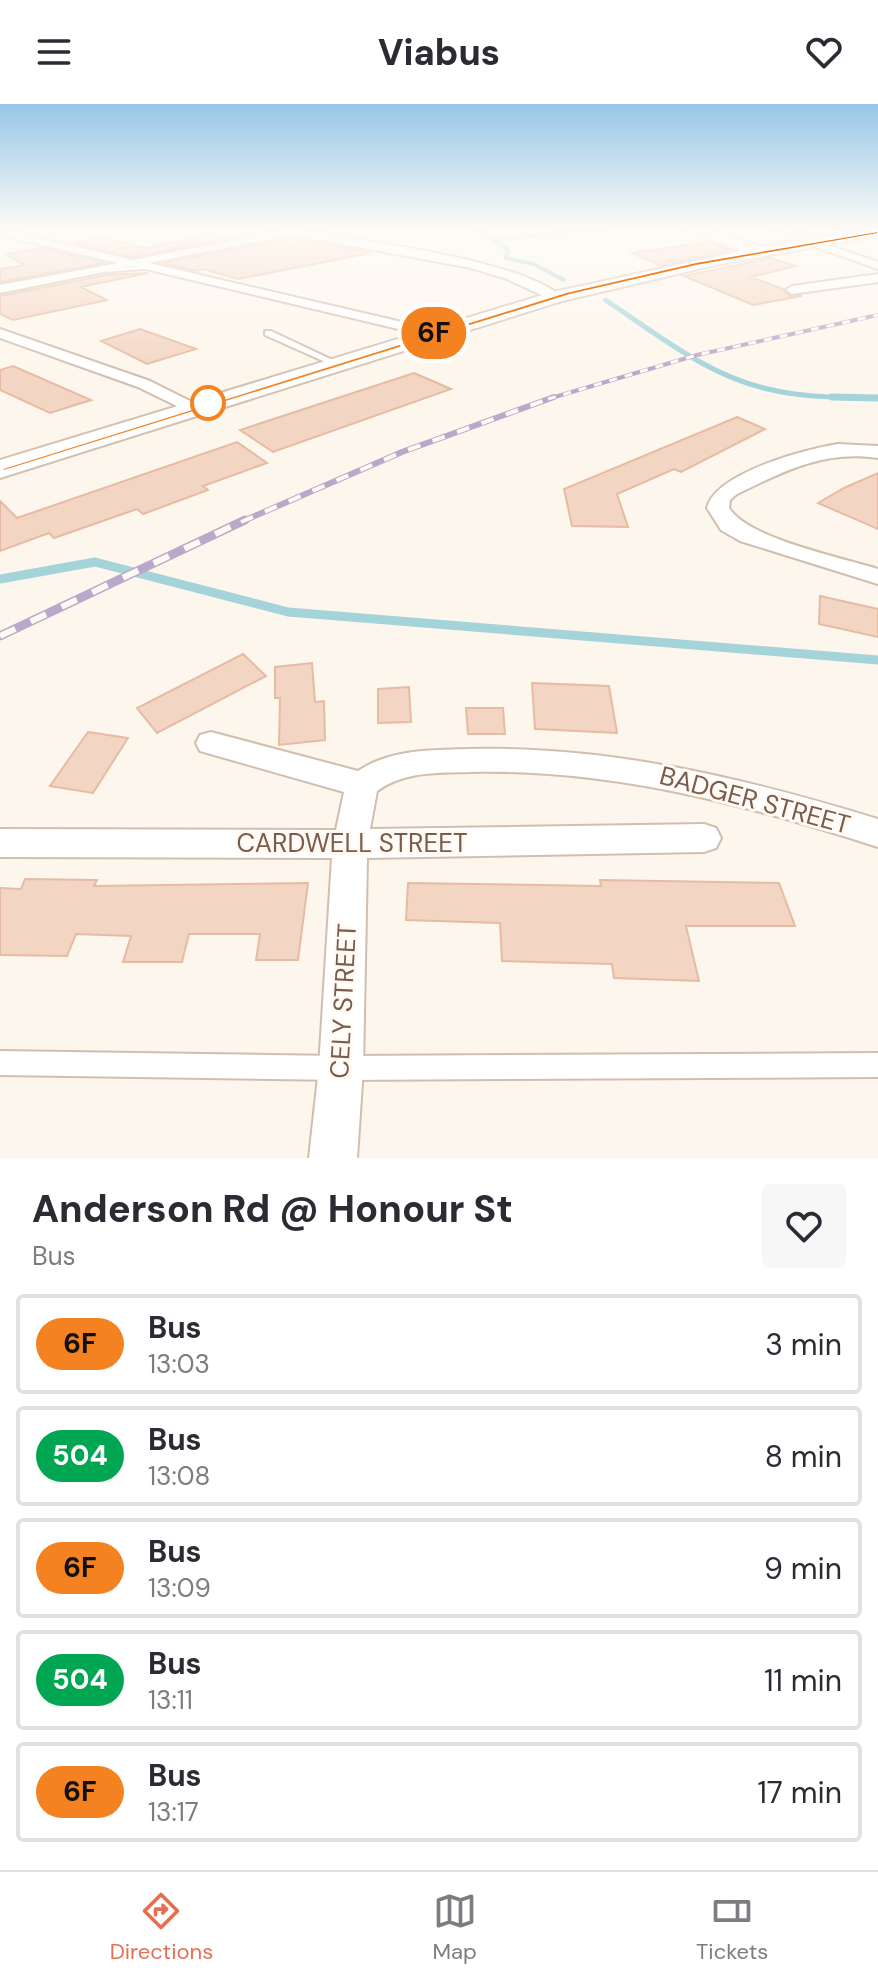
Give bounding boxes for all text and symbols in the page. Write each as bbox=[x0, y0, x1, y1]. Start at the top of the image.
text: Viabus bbox=[378, 29, 500, 76]
icon: menu bbox=[32, 30, 76, 74]
icon: heart bbox=[802, 30, 846, 74]
line badge: 6F bbox=[398, 307, 470, 359]
text: 6F bbox=[417, 314, 451, 351]
unlabelled marker bbox=[191, 386, 225, 420]
street label: BADGER STREET bbox=[656, 758, 854, 842]
street label: CARDWELL STREET bbox=[237, 826, 467, 860]
street label: CELY STREET bbox=[322, 923, 364, 1079]
text: Anderson Rd @ Honour St bbox=[32, 1184, 513, 1234]
button: heart bbox=[762, 1184, 846, 1268]
text: Bus bbox=[32, 1239, 76, 1273]
text: Bus bbox=[148, 1308, 202, 1347]
text: 6F bbox=[63, 1325, 97, 1362]
text: 3 min bbox=[765, 1325, 842, 1364]
text: 13:03 bbox=[148, 1347, 210, 1381]
text: Bus bbox=[148, 1420, 202, 1459]
text: 504 bbox=[52, 1437, 108, 1474]
text: 8 min bbox=[765, 1437, 842, 1476]
text: 13:08 bbox=[148, 1459, 210, 1493]
text: Bus bbox=[148, 1532, 202, 1571]
text: 6F bbox=[63, 1549, 97, 1586]
text: 9 min bbox=[764, 1549, 842, 1588]
text: 13:09 bbox=[148, 1571, 211, 1605]
text: Bus bbox=[148, 1644, 202, 1683]
text: 504 bbox=[52, 1661, 108, 1698]
text: 11 min bbox=[764, 1661, 842, 1700]
text: 13:11 bbox=[148, 1683, 193, 1717]
text: Bus bbox=[148, 1756, 202, 1795]
text: 6F bbox=[63, 1773, 97, 1810]
text: 17 min bbox=[757, 1773, 842, 1812]
text: 13:17 bbox=[148, 1795, 199, 1829]
tab: Directions bbox=[110, 1889, 213, 1966]
tab: Map bbox=[432, 1889, 477, 1966]
tab: Tickets bbox=[696, 1889, 768, 1966]

